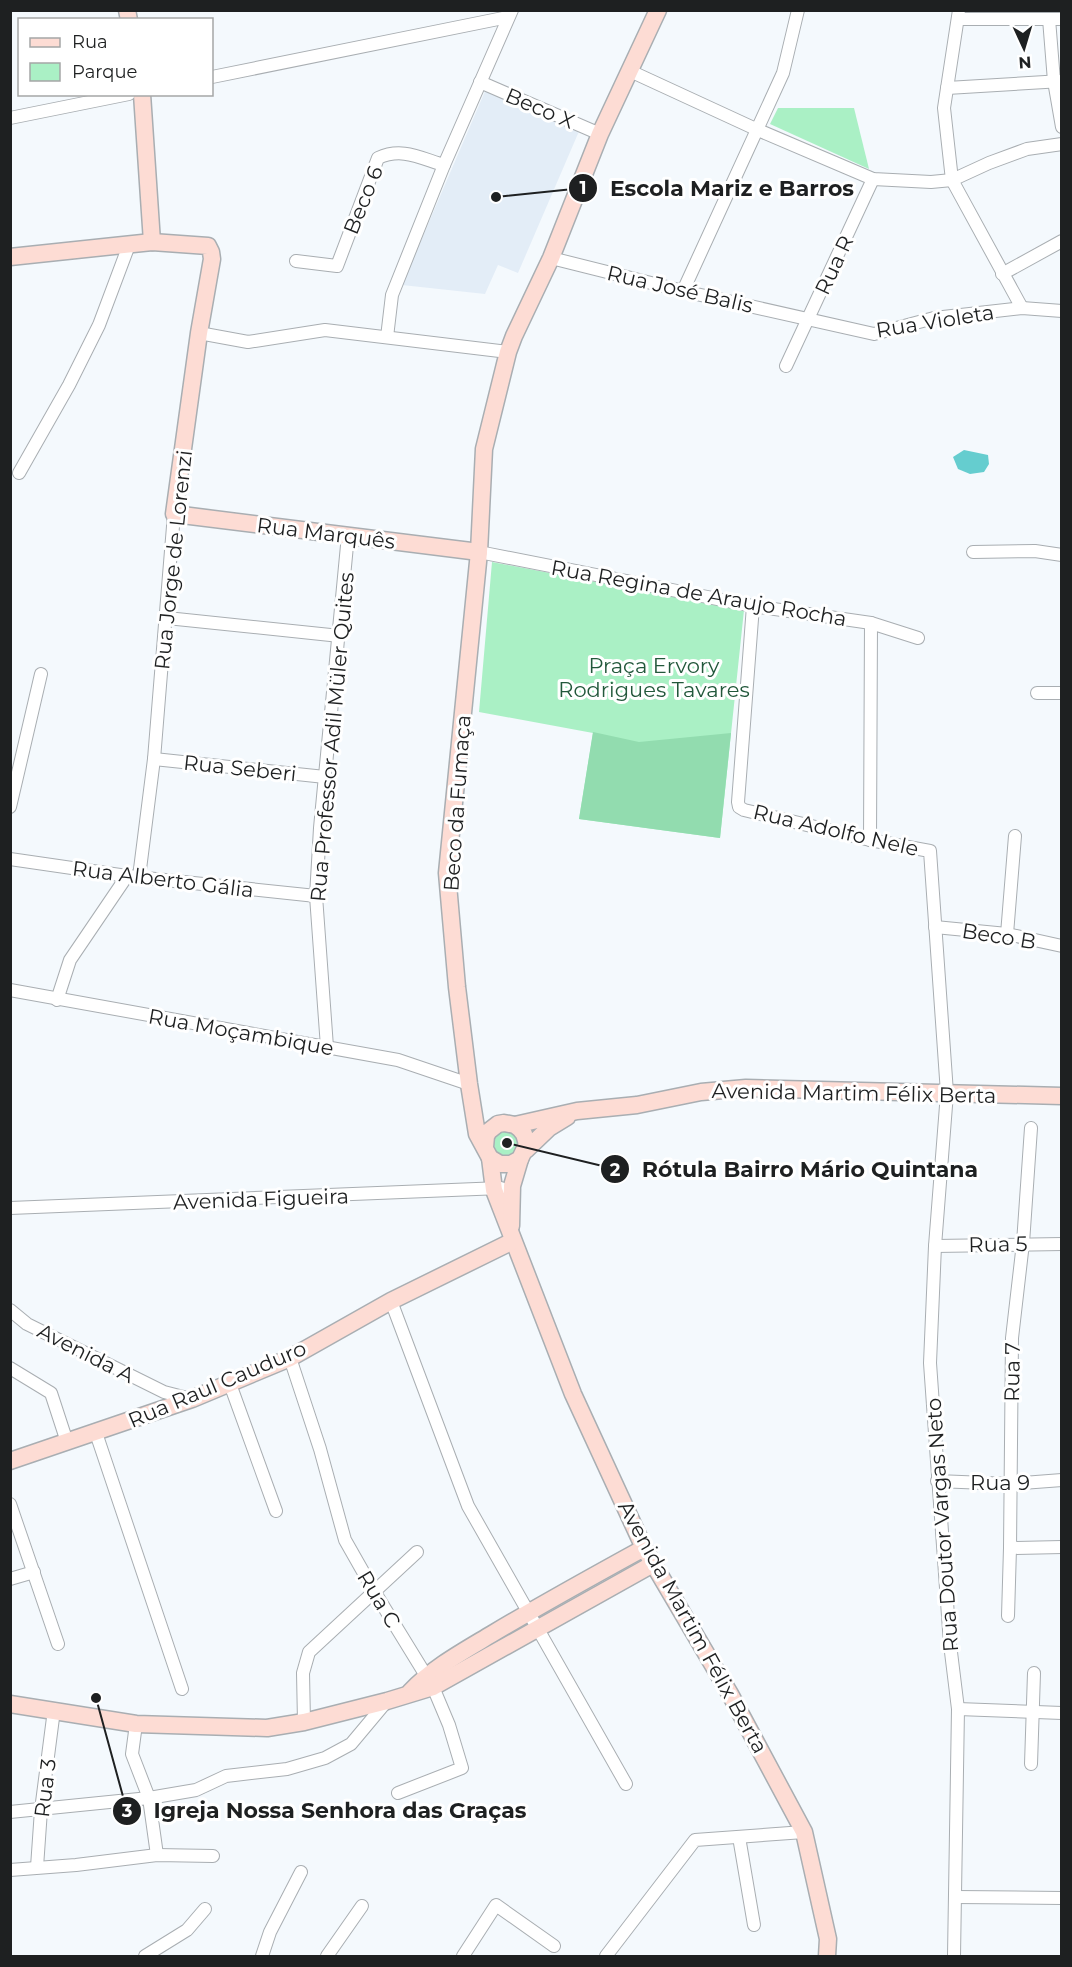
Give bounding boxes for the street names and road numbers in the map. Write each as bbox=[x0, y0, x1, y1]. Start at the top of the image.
street label: Beco X bbox=[502, 82, 578, 134]
street label: Beco 6 bbox=[338, 162, 388, 238]
street label: Rua R bbox=[809, 231, 859, 299]
street label: Rua José Balis bbox=[605, 260, 755, 318]
street label: Rua Violeta bbox=[874, 299, 996, 343]
street label: Rua Jorge de Lorenzi bbox=[149, 449, 197, 671]
street label: Rua Marquês bbox=[255, 512, 397, 554]
street label: Rua Regina de Araujo Rocha bbox=[549, 555, 849, 631]
street label: Rua Professor Adil Müler Quites bbox=[305, 571, 359, 903]
street label: Beco da Fumaça bbox=[438, 714, 476, 892]
street label: Rua Seberi bbox=[182, 750, 298, 786]
street label: Rua Adolfo Nele bbox=[751, 799, 921, 861]
street label: Rua Alberto Gália bbox=[71, 855, 255, 903]
street label: Beco B bbox=[960, 918, 1038, 954]
street label: Rua Moçambique bbox=[146, 1003, 336, 1061]
street label: Avenida Martim Félix Berta bbox=[711, 1078, 997, 1108]
street label: Avenida Figueira bbox=[173, 1183, 349, 1215]
street label: Rua 5 bbox=[968, 1231, 1028, 1257]
street label: Avenida A bbox=[33, 1318, 139, 1388]
street label: Rua Raul Cauduro bbox=[124, 1335, 310, 1433]
street label: Rua 7 bbox=[999, 1342, 1025, 1402]
street label: Rua Doutor Vargas Neto bbox=[921, 1397, 963, 1653]
street label: Rua 9 bbox=[970, 1470, 1030, 1495]
street label: Avenida Martim Félix Berta bbox=[613, 1496, 773, 1758]
street label: Rua C bbox=[352, 1566, 406, 1632]
street label: Rua 3 bbox=[29, 1757, 61, 1819]

